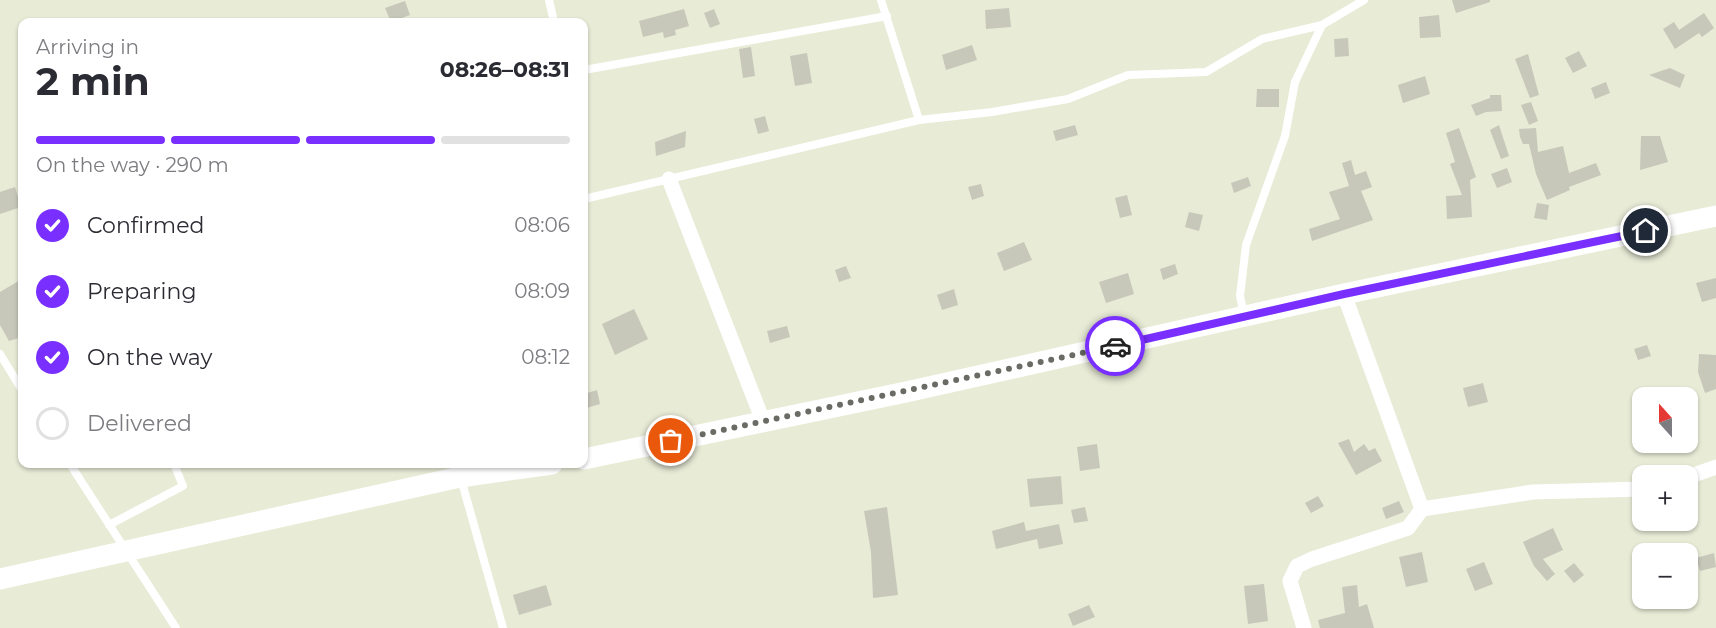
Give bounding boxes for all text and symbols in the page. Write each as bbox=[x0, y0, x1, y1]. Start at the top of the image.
text: Arriving in bbox=[36, 35, 139, 59]
text: 08:26–08:31 bbox=[440, 56, 570, 83]
text: 2 min bbox=[36, 57, 150, 105]
text: On the way · 290 m bbox=[36, 153, 229, 177]
pin bbox=[1620, 205, 1671, 256]
icon: check bbox=[36, 209, 69, 242]
text: Confirmed bbox=[87, 212, 204, 239]
text: 08:06 bbox=[514, 213, 570, 237]
icon: home bbox=[1629, 214, 1662, 247]
icon: check bbox=[36, 275, 69, 308]
text: Preparing bbox=[87, 278, 196, 305]
text: 08:09 bbox=[514, 279, 570, 303]
courier bbox=[1085, 316, 1145, 376]
icon: car bbox=[1099, 330, 1132, 363]
icon: check bbox=[36, 341, 69, 374]
text: On the way bbox=[87, 344, 212, 371]
text: 08:12 bbox=[521, 345, 570, 369]
north arrow bbox=[1632, 387, 1698, 453]
map controls bbox=[1632, 387, 1698, 609]
text: Delivered bbox=[87, 410, 192, 437]
pin bbox=[645, 415, 696, 466]
icon: bag bbox=[654, 424, 687, 457]
button: + bbox=[1632, 465, 1698, 531]
button: − bbox=[1632, 543, 1698, 609]

